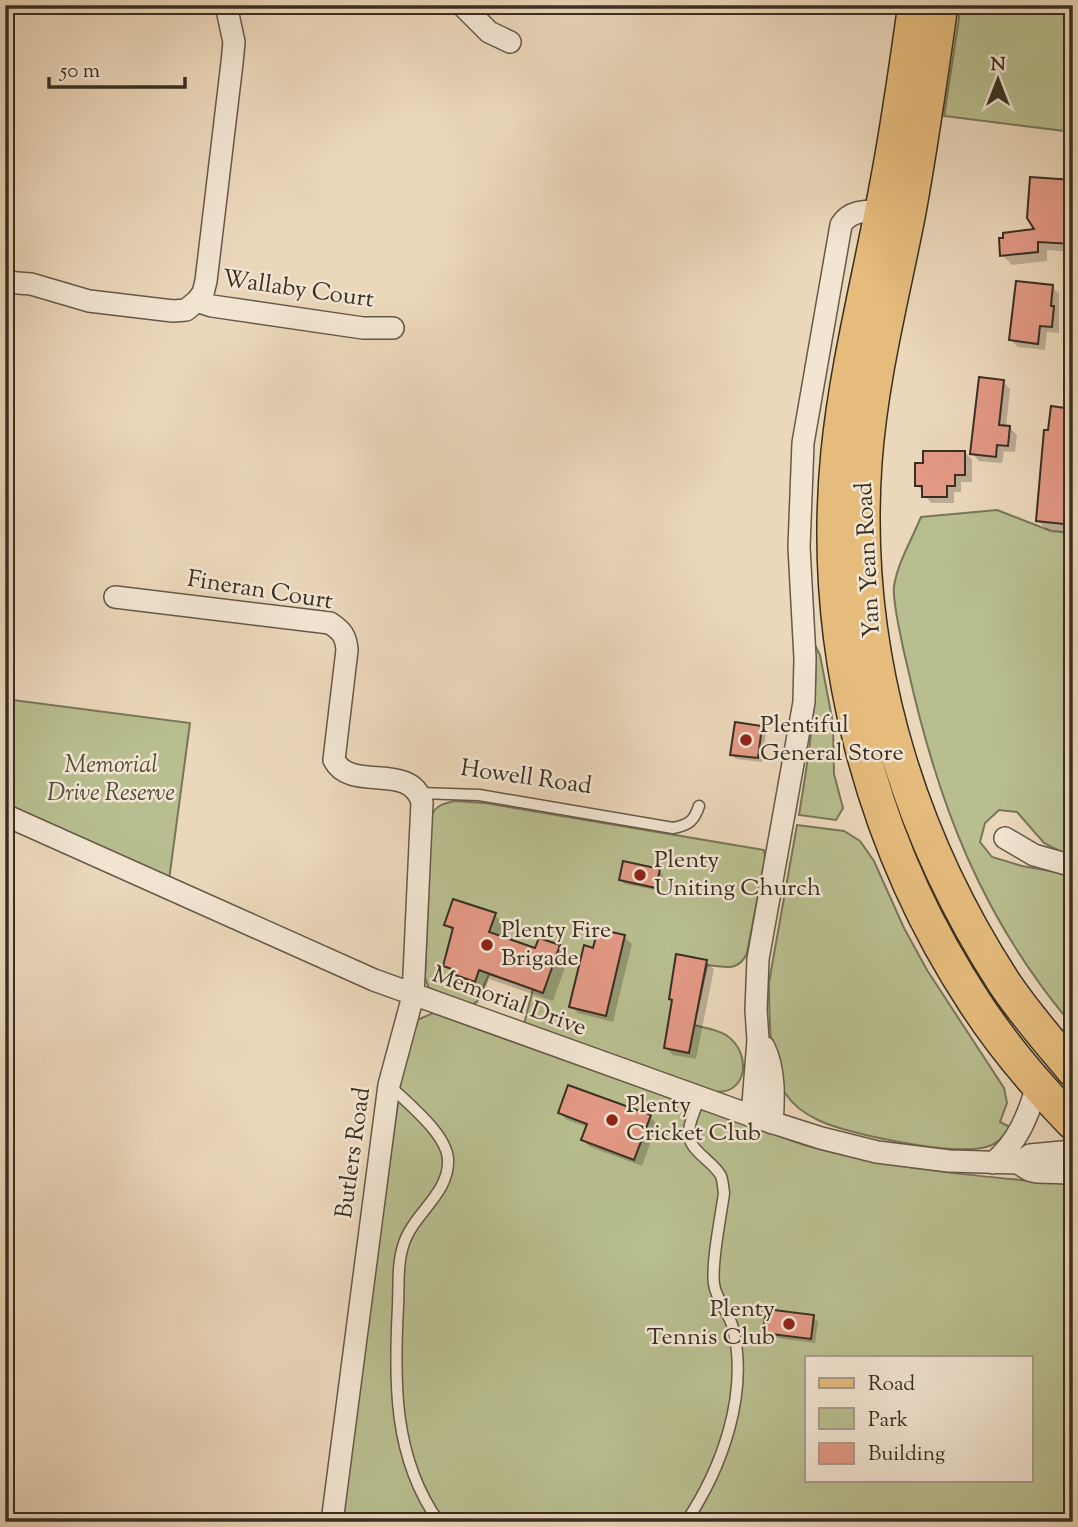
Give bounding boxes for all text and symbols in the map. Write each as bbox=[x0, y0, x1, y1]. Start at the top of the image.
scale bar bbox=[49, 46, 186, 90]
north arrow bbox=[962, 46, 1032, 116]
text: N bbox=[990, 52, 1006, 79]
text: 50 m bbox=[59, 57, 100, 87]
street label: Wallaby Court bbox=[220, 263, 376, 317]
street label: Yan Yean Road bbox=[848, 481, 890, 639]
street label: Fineran Court bbox=[185, 563, 335, 619]
place label: Plentiful General Store bbox=[760, 709, 904, 771]
marker: Plentiful General Store bbox=[738, 732, 754, 748]
park label: Memorial Drive Reserve bbox=[47, 749, 175, 811]
street label: Howell Road bbox=[458, 752, 594, 804]
place label: Plenty Uniting Church bbox=[654, 844, 821, 906]
marker: Plenty Uniting Church bbox=[632, 867, 648, 883]
place label: Plenty Fire Brigade bbox=[501, 914, 611, 976]
marker: Plenty Fire Brigade bbox=[479, 937, 495, 953]
street label: Memorial Drive bbox=[427, 958, 591, 1046]
street label: Butlers Road bbox=[328, 1085, 380, 1221]
place label: Plenty Cricket Club bbox=[626, 1089, 761, 1151]
marker: Plenty Cricket Club bbox=[604, 1112, 620, 1128]
place label: Plenty Tennis Club bbox=[647, 1293, 775, 1355]
marker: Plenty Tennis Club bbox=[781, 1316, 797, 1332]
legend bbox=[805, 1356, 1032, 1482]
text: Road bbox=[868, 1370, 915, 1400]
text: Park bbox=[868, 1406, 909, 1436]
text: Building bbox=[868, 1440, 945, 1470]

